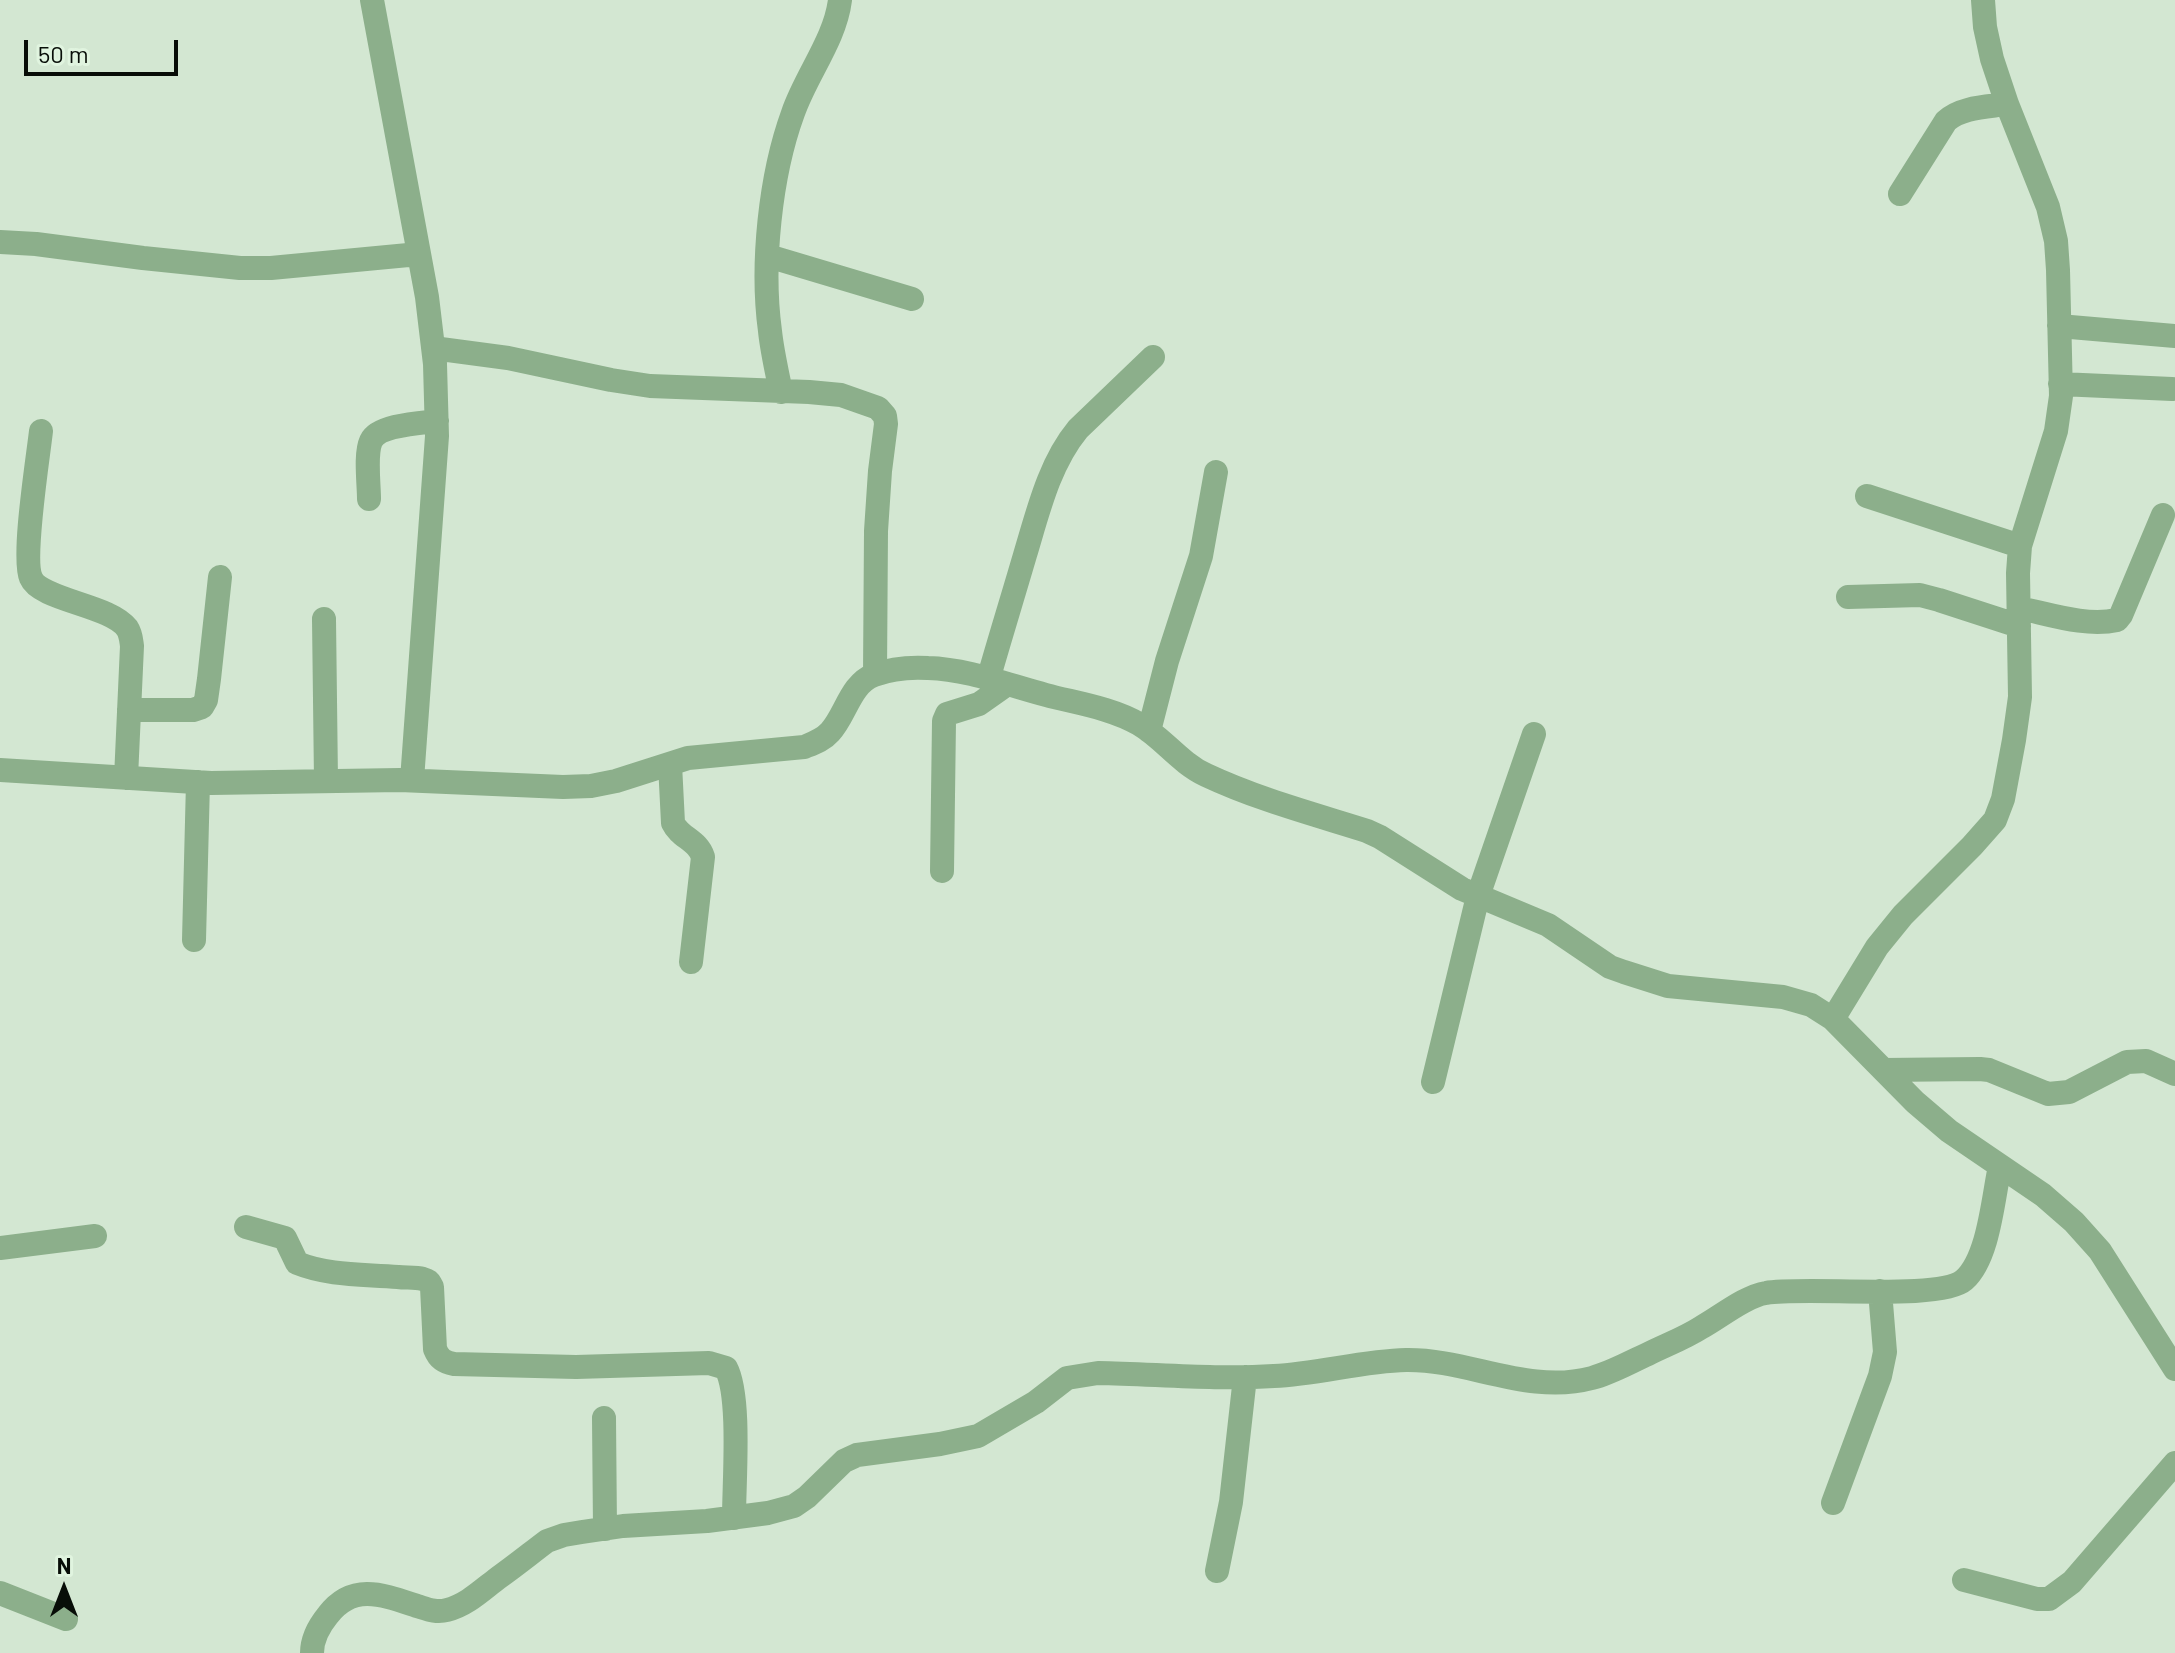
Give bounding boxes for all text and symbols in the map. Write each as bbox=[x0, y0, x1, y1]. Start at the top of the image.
scale bar bbox=[28, 24, 182, 74]
text: 50 m bbox=[38, 39, 89, 68]
north arrow bbox=[24, 1549, 104, 1629]
text: N bbox=[57, 1552, 71, 1578]

